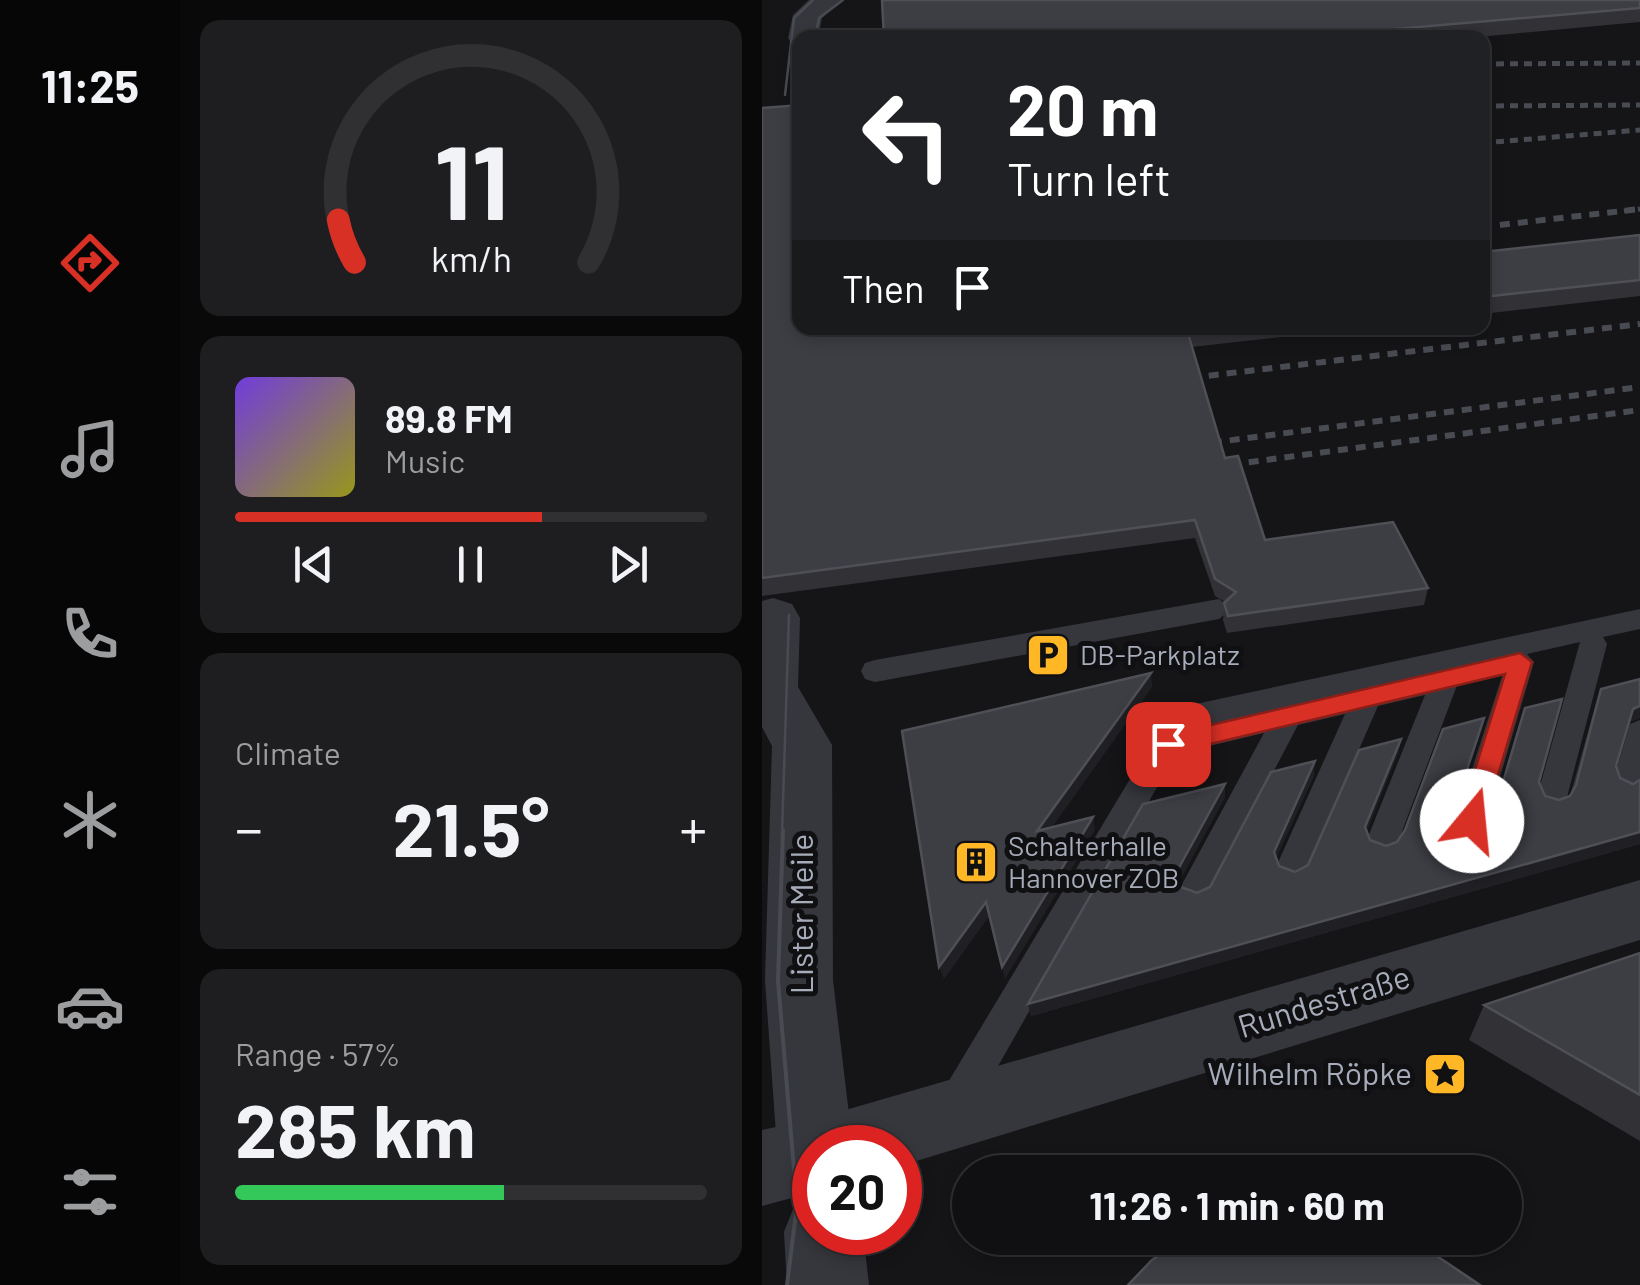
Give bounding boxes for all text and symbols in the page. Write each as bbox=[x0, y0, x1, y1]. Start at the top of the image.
text: 11:25 bbox=[41, 58, 139, 112]
text: 20 m bbox=[1007, 66, 1159, 150]
icon: left bbox=[842, 70, 972, 200]
text: 11 bbox=[434, 116, 508, 241]
text: Turn left bbox=[1007, 151, 1171, 205]
icon: directions bbox=[55, 228, 125, 298]
text: km/h bbox=[431, 236, 511, 279]
icon: arrive bbox=[945, 260, 1000, 315]
text: Then bbox=[842, 265, 925, 311]
text: 89.8 FM bbox=[385, 395, 513, 441]
icon: music bbox=[55, 414, 125, 484]
text: Music bbox=[385, 441, 465, 479]
icon: previous bbox=[286, 537, 341, 592]
icon: pause bbox=[443, 537, 498, 592]
icon: next bbox=[601, 537, 656, 592]
icon: phone bbox=[55, 599, 125, 669]
parking icon: DB-Parkplatz bbox=[1025, 632, 1071, 678]
place label: DB-Parkplatz bbox=[1080, 637, 1240, 671]
pin bbox=[1126, 702, 1211, 787]
icon: arrive bbox=[1141, 717, 1196, 772]
text: Climate bbox=[235, 733, 341, 771]
position arrow bbox=[1420, 769, 1524, 873]
text: 21.5° bbox=[393, 782, 549, 872]
icon: climate bbox=[55, 785, 125, 855]
text: − bbox=[235, 794, 263, 860]
text: + bbox=[679, 794, 707, 860]
place label: Schalterhalle Hannover ZOB bbox=[1008, 828, 1179, 894]
street label: Lister Meile bbox=[781, 834, 819, 994]
building icon: Schalterhalle Hannover ZOB bbox=[953, 839, 999, 885]
street label: Rundestraße bbox=[1233, 956, 1414, 1044]
icon: car bbox=[55, 971, 125, 1041]
text: Range · 57% bbox=[235, 1034, 401, 1072]
place icon: Wilhelm Röpke bbox=[1422, 1051, 1468, 1097]
place label: Wilhelm Röpke bbox=[1207, 1053, 1412, 1091]
text: 285 km bbox=[235, 1083, 476, 1173]
speed limit sign: 20 bbox=[792, 1125, 922, 1255]
icon: filters bbox=[55, 1157, 125, 1227]
text: 11:26 · 1 min · 60 m bbox=[1089, 1182, 1385, 1228]

